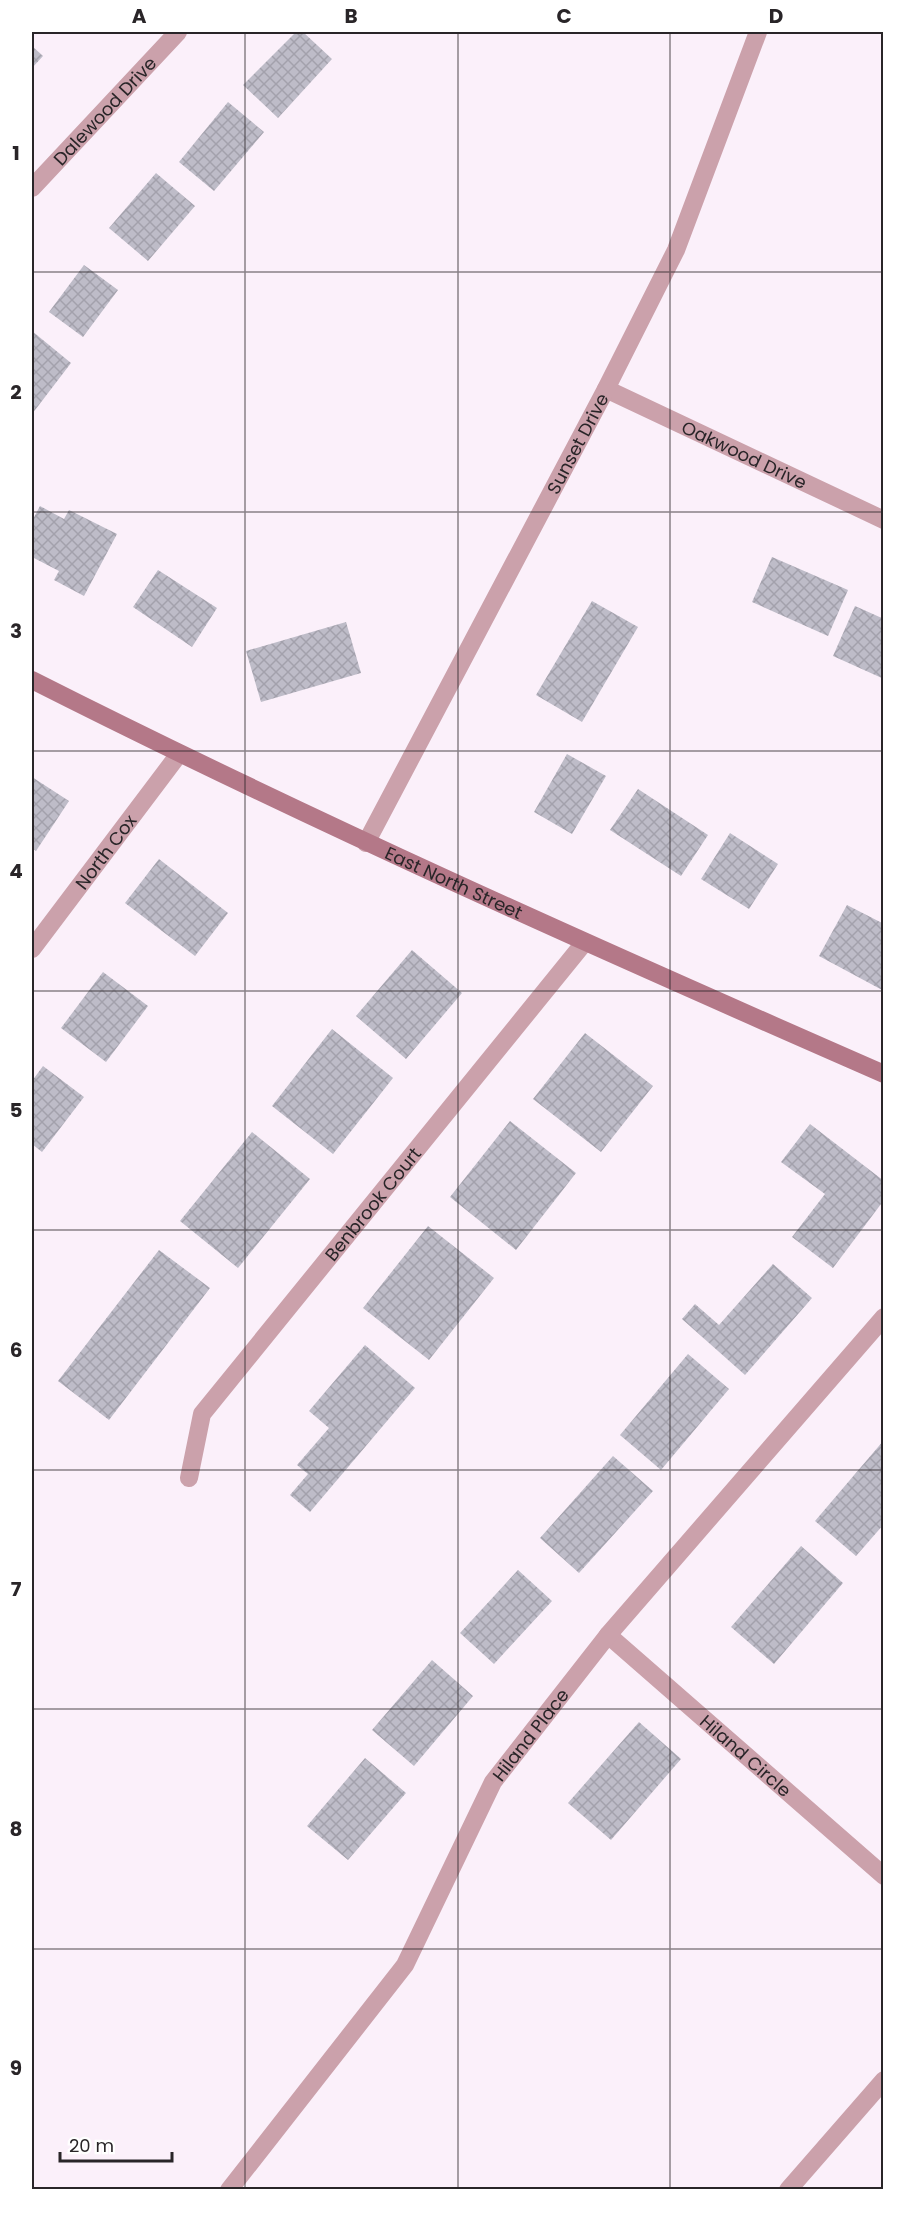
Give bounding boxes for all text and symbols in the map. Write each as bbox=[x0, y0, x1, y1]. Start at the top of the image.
text: A bbox=[132, 2, 147, 30]
text: B bbox=[344, 2, 358, 30]
text: C bbox=[556, 2, 572, 30]
text: D bbox=[769, 2, 783, 30]
street label: Dalewood Drive bbox=[47, 51, 162, 170]
text: 1 bbox=[12, 139, 20, 167]
text: 2 bbox=[10, 378, 22, 406]
street label: Sunset Drive bbox=[540, 389, 614, 498]
street label: Oakwood Drive bbox=[678, 414, 811, 494]
text: 3 bbox=[10, 617, 22, 645]
street label: North Cox bbox=[69, 809, 142, 894]
street label: East North Street bbox=[381, 840, 527, 925]
text: 4 bbox=[9, 857, 23, 885]
text: 5 bbox=[10, 1096, 23, 1124]
street label: Benbrook Court bbox=[319, 1142, 426, 1266]
text: 6 bbox=[10, 1336, 22, 1364]
text: 7 bbox=[11, 1575, 22, 1603]
street label: Hiland Place bbox=[486, 1683, 574, 1786]
street label: Hiland Circle bbox=[695, 1709, 797, 1802]
text: 8 bbox=[10, 1815, 22, 1843]
text: 9 bbox=[10, 2054, 22, 2082]
scale bar bbox=[60, 2125, 172, 2163]
text: 20 m bbox=[69, 2133, 114, 2158]

